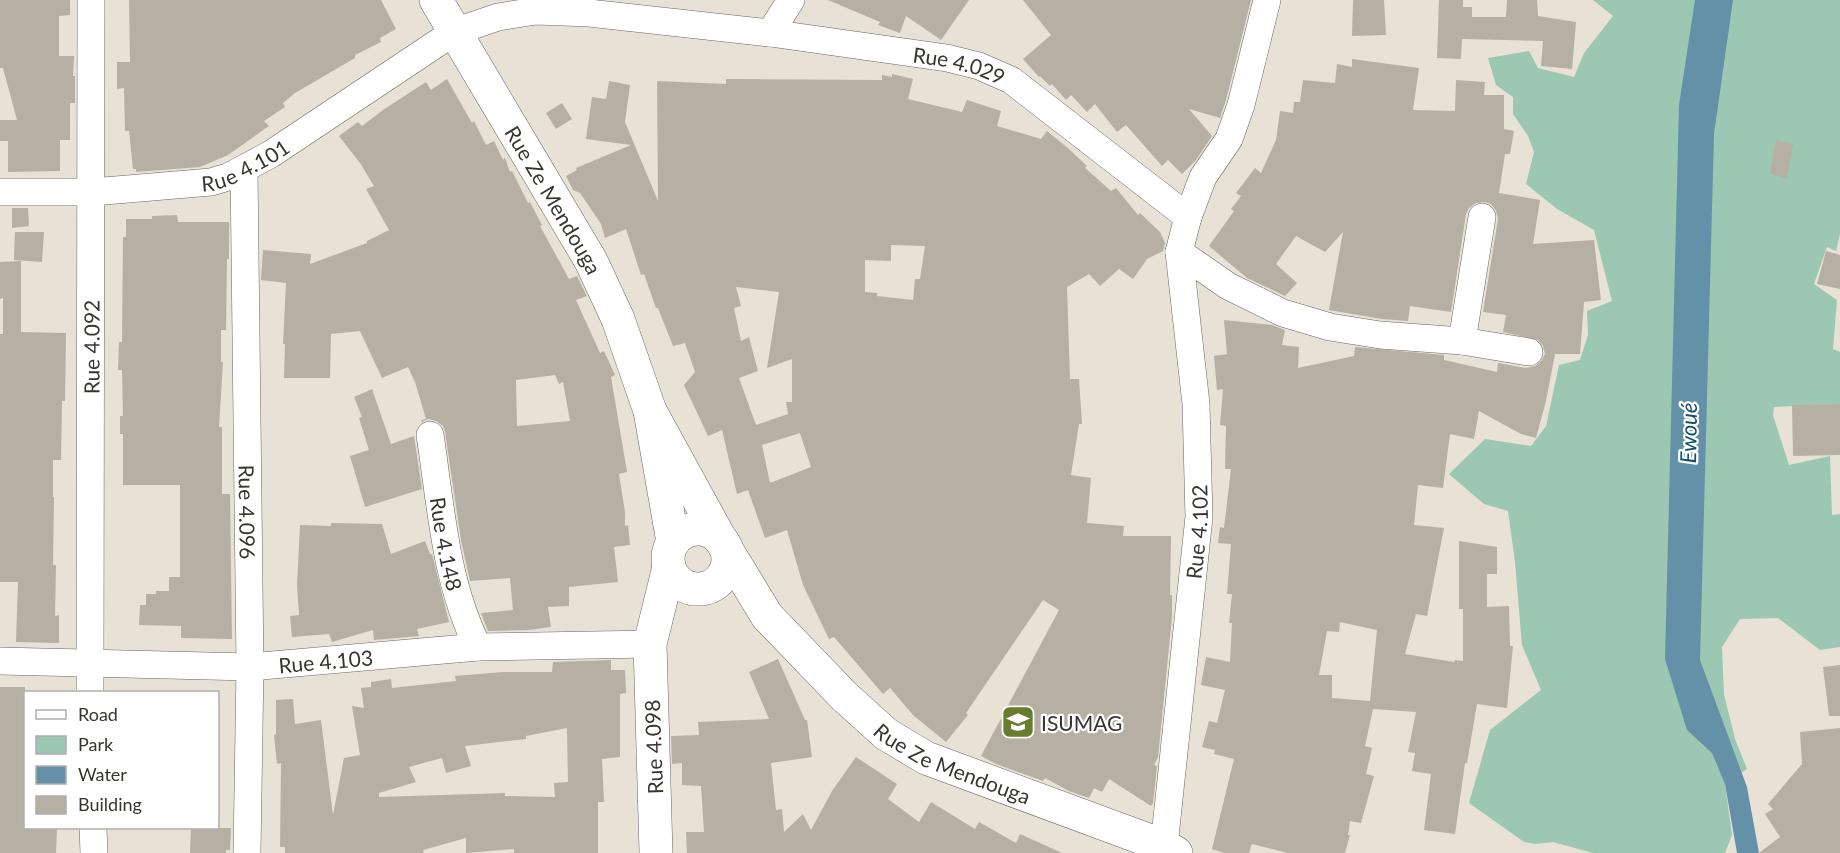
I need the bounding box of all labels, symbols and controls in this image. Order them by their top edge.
street label: Rue 4.029 [912,41,1009,89]
street label: Rue Ze Mendouga [501,121,608,278]
street label: Rue 4.101 [200,133,293,195]
street label: Rue 4.092 [78,300,103,394]
water label: Ewoué [1674,402,1702,464]
street label: Rue 4.096 [235,464,261,559]
street label: Rue 4.102 [1180,484,1212,580]
street label: Rue 4.148 [426,495,468,593]
street label: Rue 4.103 [277,644,374,677]
legend [24,691,219,829]
street label: Rue 4.098 [639,699,667,795]
text: Road [78,703,118,725]
school or university icon: ISUMAG [1000,704,1036,740]
place label: ISUMAG [1041,710,1122,735]
street label: Rue Ze Mendouga [870,717,1034,808]
text: Park [78,733,114,755]
text: Water [78,763,127,785]
text: Building [78,793,142,815]

